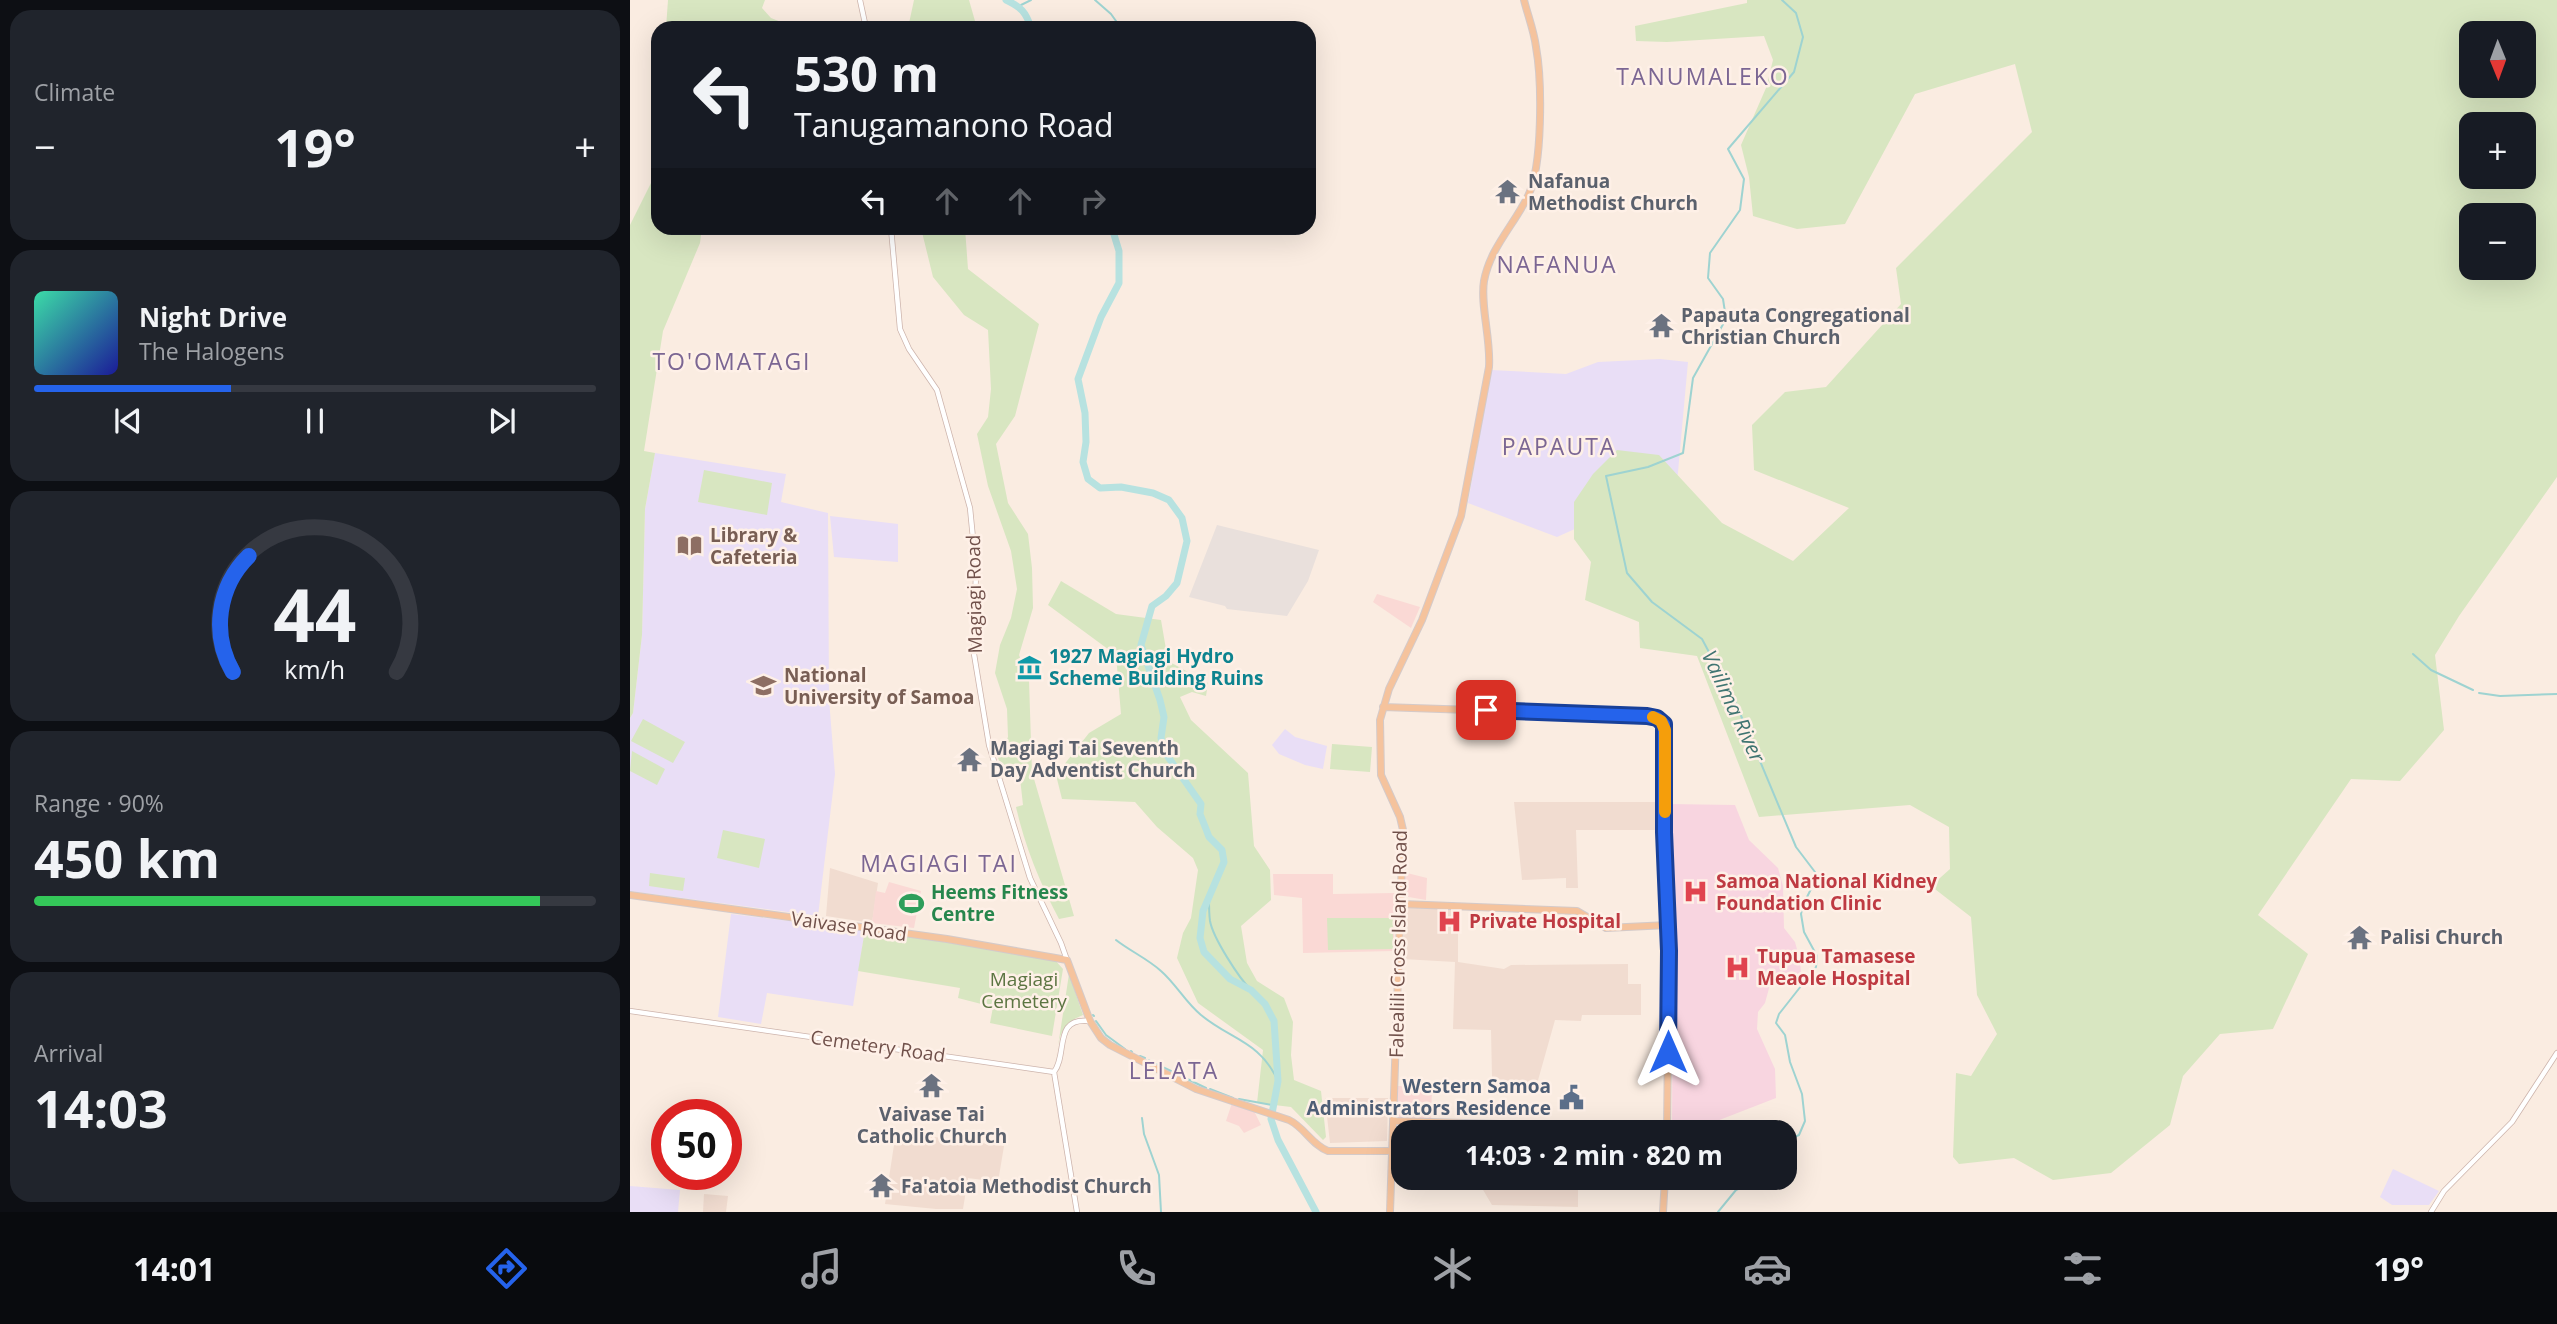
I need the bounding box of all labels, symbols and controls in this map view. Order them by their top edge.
north arrow [2459,21,2536,98]
map controls [2459,21,2536,280]
text: 530 m [794,40,939,106]
icon: left [679,49,770,140]
district label: TANUMALEKO [1616,60,1790,92]
text: Climate [34,76,115,108]
text: Tanugamanono Road [794,103,1114,146]
text: 19° [274,111,356,182]
button: + [2459,112,2536,189]
text: − [34,120,56,172]
text: + [574,120,596,172]
place label: Nafanua Methodist Church [1528,168,1698,216]
temple icon: Nafanua Methodist Church [1494,178,1522,206]
icon: left [855,182,893,220]
icon: ahead [928,182,966,220]
icon: ahead [1001,182,1039,220]
icon: right [1074,182,1112,220]
button: − [2459,203,2536,280]
district label: NAFANUA [1497,248,1617,280]
text: Night Drive [139,299,287,335]
place label: Papauta Congregational Christian Church [1681,302,1910,350]
temple icon: Papauta Congregational Christian Church [1647,312,1675,340]
text: The Halogens [139,335,285,367]
district label: TO'OMATAGI [652,345,812,377]
icon: previous [109,402,147,440]
icon: pause [296,402,334,440]
icon: next [483,402,521,440]
district label: PAPAUTA [1502,430,1616,462]
place label: Library & Cafeteria [710,522,798,570]
library icon: Library & Cafeteria [676,532,704,560]
street label: Magiagi Road [960,534,988,654]
text: 44 [273,564,357,663]
place label: 1927 Magiagi Hydro Scheme Building Ruins [1049,643,1263,691]
water label: Vailima River [1696,645,1772,767]
text: km/h [285,652,345,686]
museum icon: 1927 Magiagi Hydro Scheme Building Ruins [1015,653,1043,681]
place label: National University of Samoa [784,662,974,710]
school or university icon: National University of Samoa [750,672,778,700]
pin [1456,680,1516,740]
icon: arrive [1467,691,1505,729]
place label: Magiagi Tai Seventh Day Adventist Church [990,735,1196,783]
temple icon: Magiagi Tai Seventh Day Adventist Church [956,745,984,773]
text: Range · 90% [34,787,164,819]
text: 450 km [34,822,220,893]
street label: Falealili Cross Island Road [1383,830,1413,1058]
district label: MAGIAGI TAI [860,847,1018,879]
place label: Samoa National Kidney Foundation Clinic [1716,868,1937,916]
hospital icon: Samoa National Kidney Foundation Clinic [1682,878,1710,906]
place label: Heems Fitness Centre [931,879,1068,927]
sports icon: Heems Fitness Centre [897,889,925,917]
street label: Vaivase Road [789,905,909,947]
hospital icon: Private Hospital [1435,907,1463,935]
place label: Private Hospital [1469,908,1621,934]
temple icon: Palisi Church [2346,923,2374,951]
place label: Palisi Church [2380,924,2503,950]
place label: Tupua Tamasese Meaole Hospital [1757,943,1915,991]
hospital icon: Tupua Tamasese Meaole Hospital [1723,953,1751,981]
park label: Magiagi Cemetery [981,966,1067,1014]
position arrow [1631,1015,1705,1089]
street label: Cemetery Road [809,1024,947,1068]
text: Arrival [34,1037,103,1069]
district label: LELATA [1129,1054,1219,1086]
text: 14:03 [34,1072,168,1143]
temple icon: Vaivase Tai Catholic Church [918,1072,946,1100]
place label: Western Samoa Administrators Residence [1307,1073,1551,1121]
public building icon: Western Samoa Administrators Residence [1557,1083,1585,1111]
speed limit sign: 50 [651,1099,742,1190]
place label: Vaivase Tai Catholic Church [857,1101,1007,1149]
text: 14:03 · 2 min · 820 m [1465,1137,1723,1173]
temple icon: Fa'atoia Methodist Church [867,1172,895,1200]
place label: Fa'atoia Methodist Church [901,1173,1152,1199]
icon: directions [482,1244,531,1293]
icon: music [797,1244,846,1293]
icon: phone [1112,1244,1161,1293]
icon: climate [1428,1244,1477,1293]
icon: car [1743,1244,1792,1293]
icon: filters [2058,1244,2107,1293]
text: 14:01 [133,1247,215,1290]
text: 19° [2374,1247,2424,1290]

